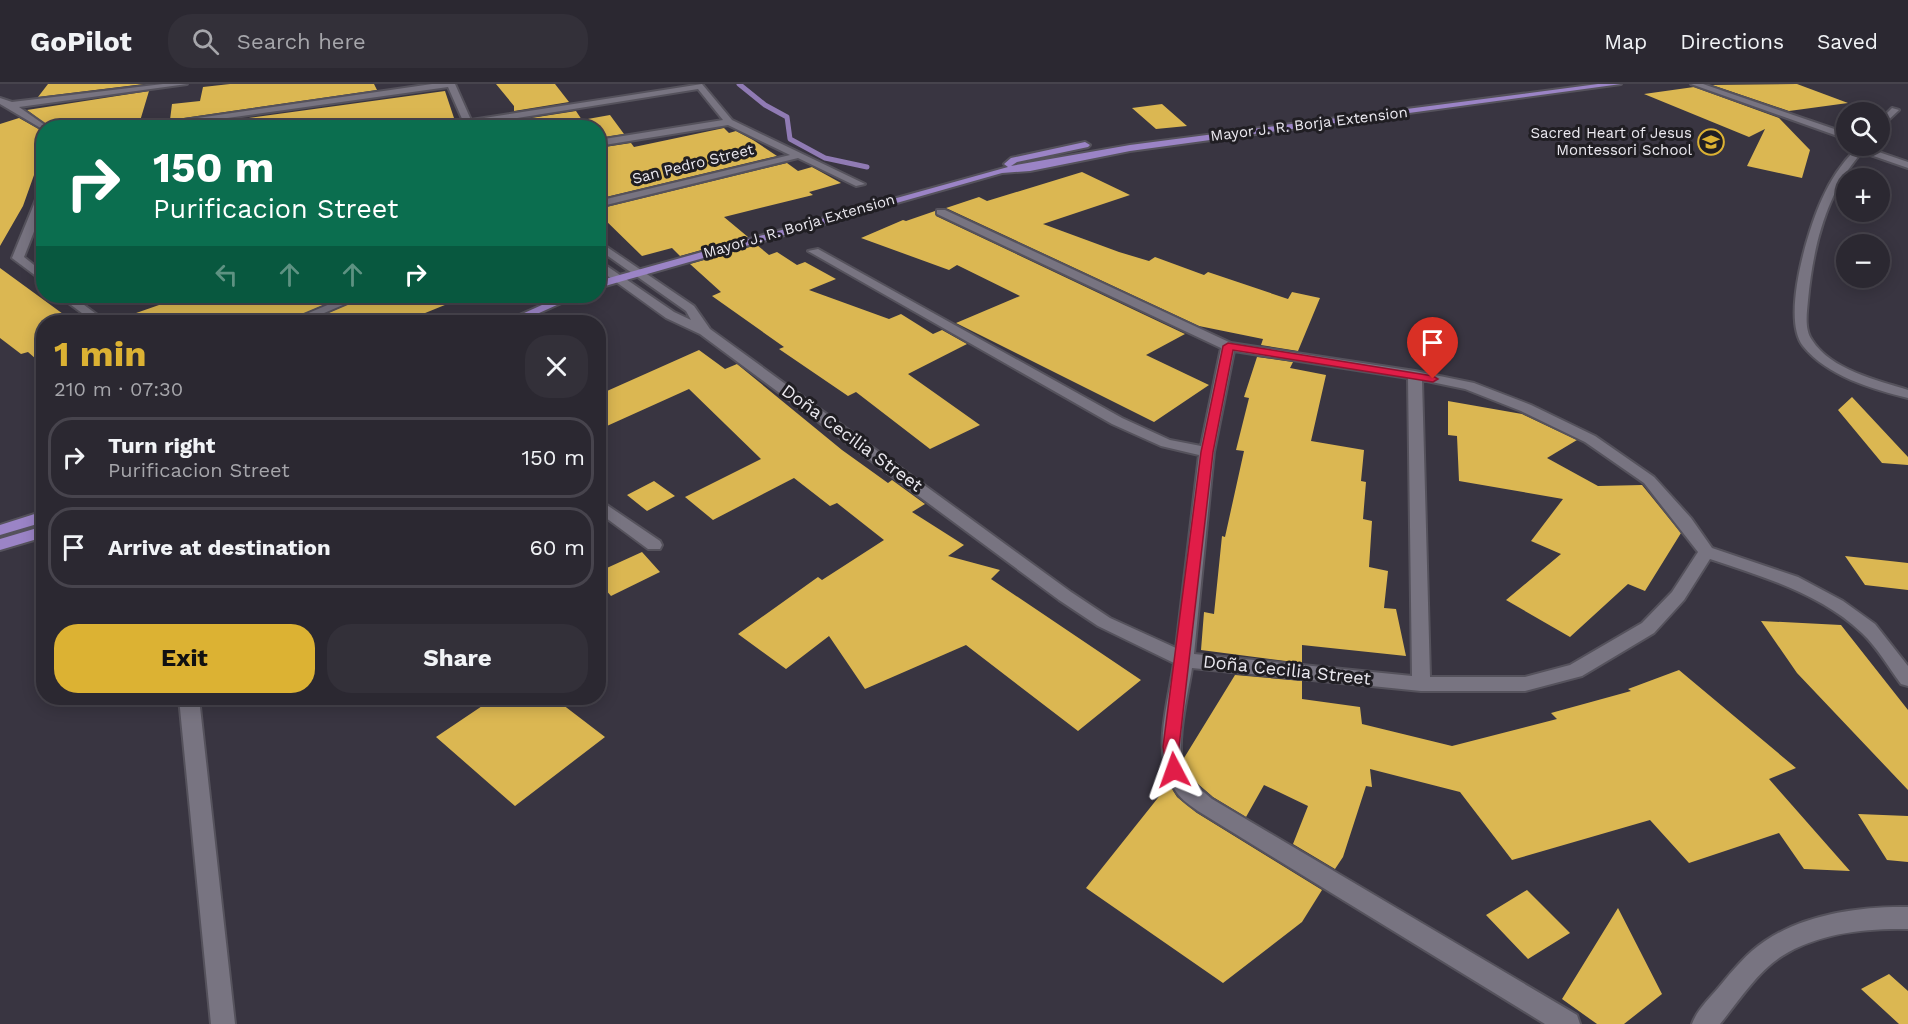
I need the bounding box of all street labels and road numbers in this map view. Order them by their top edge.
street label: Mayor J. R. Borja Extension [1209,103,1409,145]
street label: San Pedro Street [630,140,756,188]
street label: Mayor J. R. Borja Extension [701,190,897,262]
street label: Doña Cecilia Street [778,379,927,496]
street label: Doña Cecilia Street [1202,650,1373,689]

